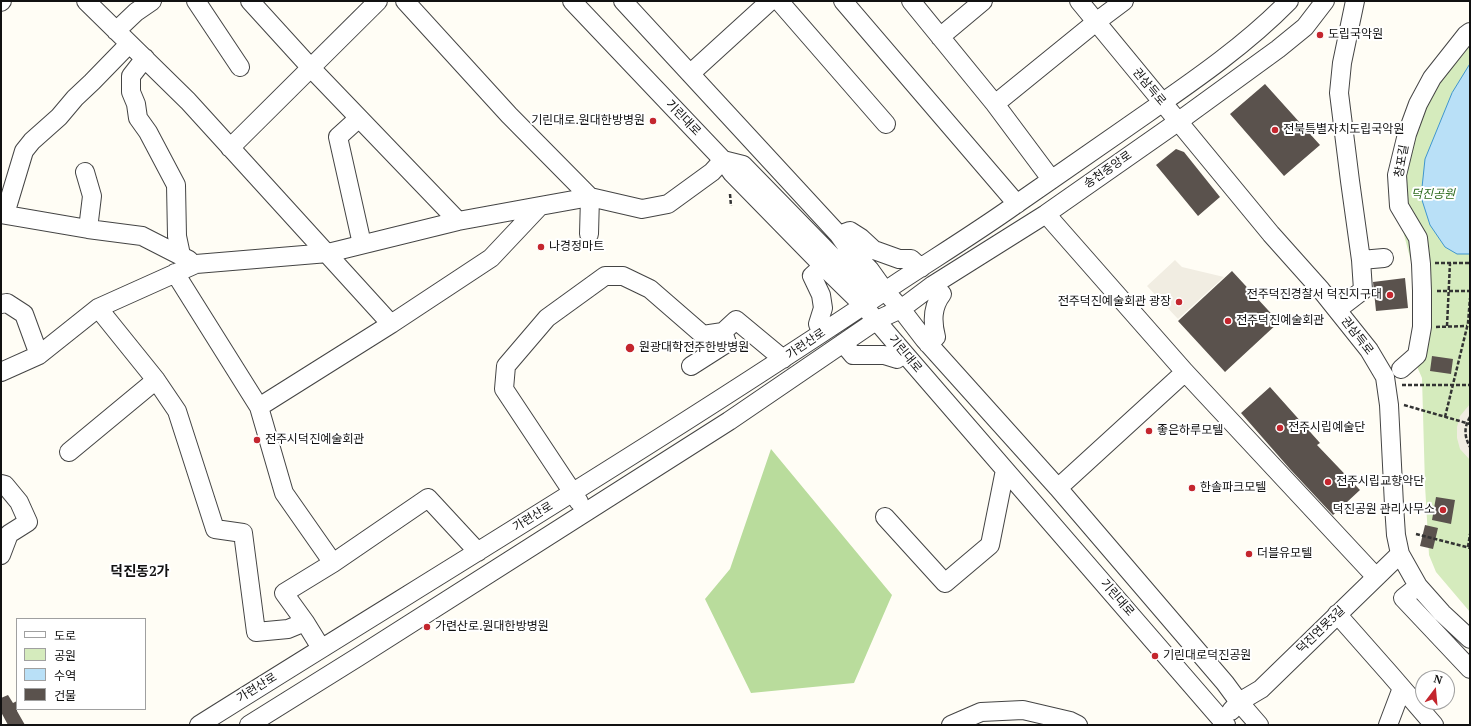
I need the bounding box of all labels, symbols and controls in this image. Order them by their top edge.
place label: 도립국악원 [1328,28,1383,42]
marker: 도립국악원 [1315,30,1325,40]
street label: 권삼득로 [1129,65,1169,109]
street label: 기린대로 [662,97,704,139]
place label: 기린대로.원대한방병원 [531,114,645,128]
marker: 기린대로.원대한방병원 [648,116,658,126]
place label: 전북특별자치도립국악원 [1283,123,1404,137]
marker: 전북특별자치도립국악원 [1270,125,1280,135]
street label: 창포길 [1392,143,1412,179]
street label: 송천중앙로 [1081,148,1135,192]
park label: 덕진공원 [1411,188,1455,202]
place label: 나경정마트 [549,240,604,254]
marker: 나경정마트 [536,242,546,252]
place label: 전주덕진경찰서 덕진지구대 [1247,288,1382,302]
marker: 전주덕진경찰서 덕진지구대 [1385,290,1395,300]
place label: 전주덕진예술회관 광장 [1058,295,1171,309]
marker: 전주덕진예술회관 광장 [1174,297,1184,307]
place label: 전주덕진예술회관 [1236,314,1324,328]
street label: 권삼득로 [1338,314,1376,358]
marker: 전주덕진예술회관 [1223,316,1233,326]
street label: 가련산로 [784,326,828,362]
street label: 기린대로 [885,332,925,376]
place label: 원광대학전주한방병원 [639,341,749,355]
marker: 원광대학전주한방병원 [624,342,636,354]
place label: 전주시립예술단 [1288,421,1365,435]
marker: 전주시립예술단 [1275,423,1285,433]
place label: 좋은하루모텔 [1157,424,1223,438]
marker: 좋은하루모텔 [1144,426,1154,436]
place label: 전주시덕진예술회관 [265,433,364,447]
marker: 전주시덕진예술회관 [252,435,262,445]
place label: 전주시립교향악단 [1336,475,1424,489]
marker: 전주시립교향악단 [1323,477,1333,487]
place label: 한솔파크모텔 [1200,481,1266,495]
marker: 한솔파크모텔 [1187,483,1197,493]
street label: 가련산로 [510,499,556,535]
place label: 덕진공원 관리사무소 [1333,503,1435,517]
marker: 덕진공원 관리사무소 [1438,505,1448,515]
place label: 더블유모텔 [1257,547,1312,561]
marker: 더블유모텔 [1244,549,1254,559]
district label: 덕진동2가 [110,564,170,580]
street label: 기린대로 [1097,577,1137,619]
street label: 덕진연못3길 [1294,603,1348,657]
legend [16,618,146,710]
place label: 가련산로.원대한방병원 [435,620,549,634]
marker: 가련산로.원대한방병원 [422,622,432,632]
text: 도로 [54,628,76,643]
text: 공원 [54,648,76,663]
place label: 기린대로덕진공원 [1163,649,1251,663]
marker: 기린대로덕진공원 [1150,651,1160,661]
text: 수역 [54,668,76,683]
street label: 가련산로 [234,670,280,706]
north arrow [1415,670,1455,710]
text: N [1432,672,1444,687]
text: 건물 [54,688,76,703]

